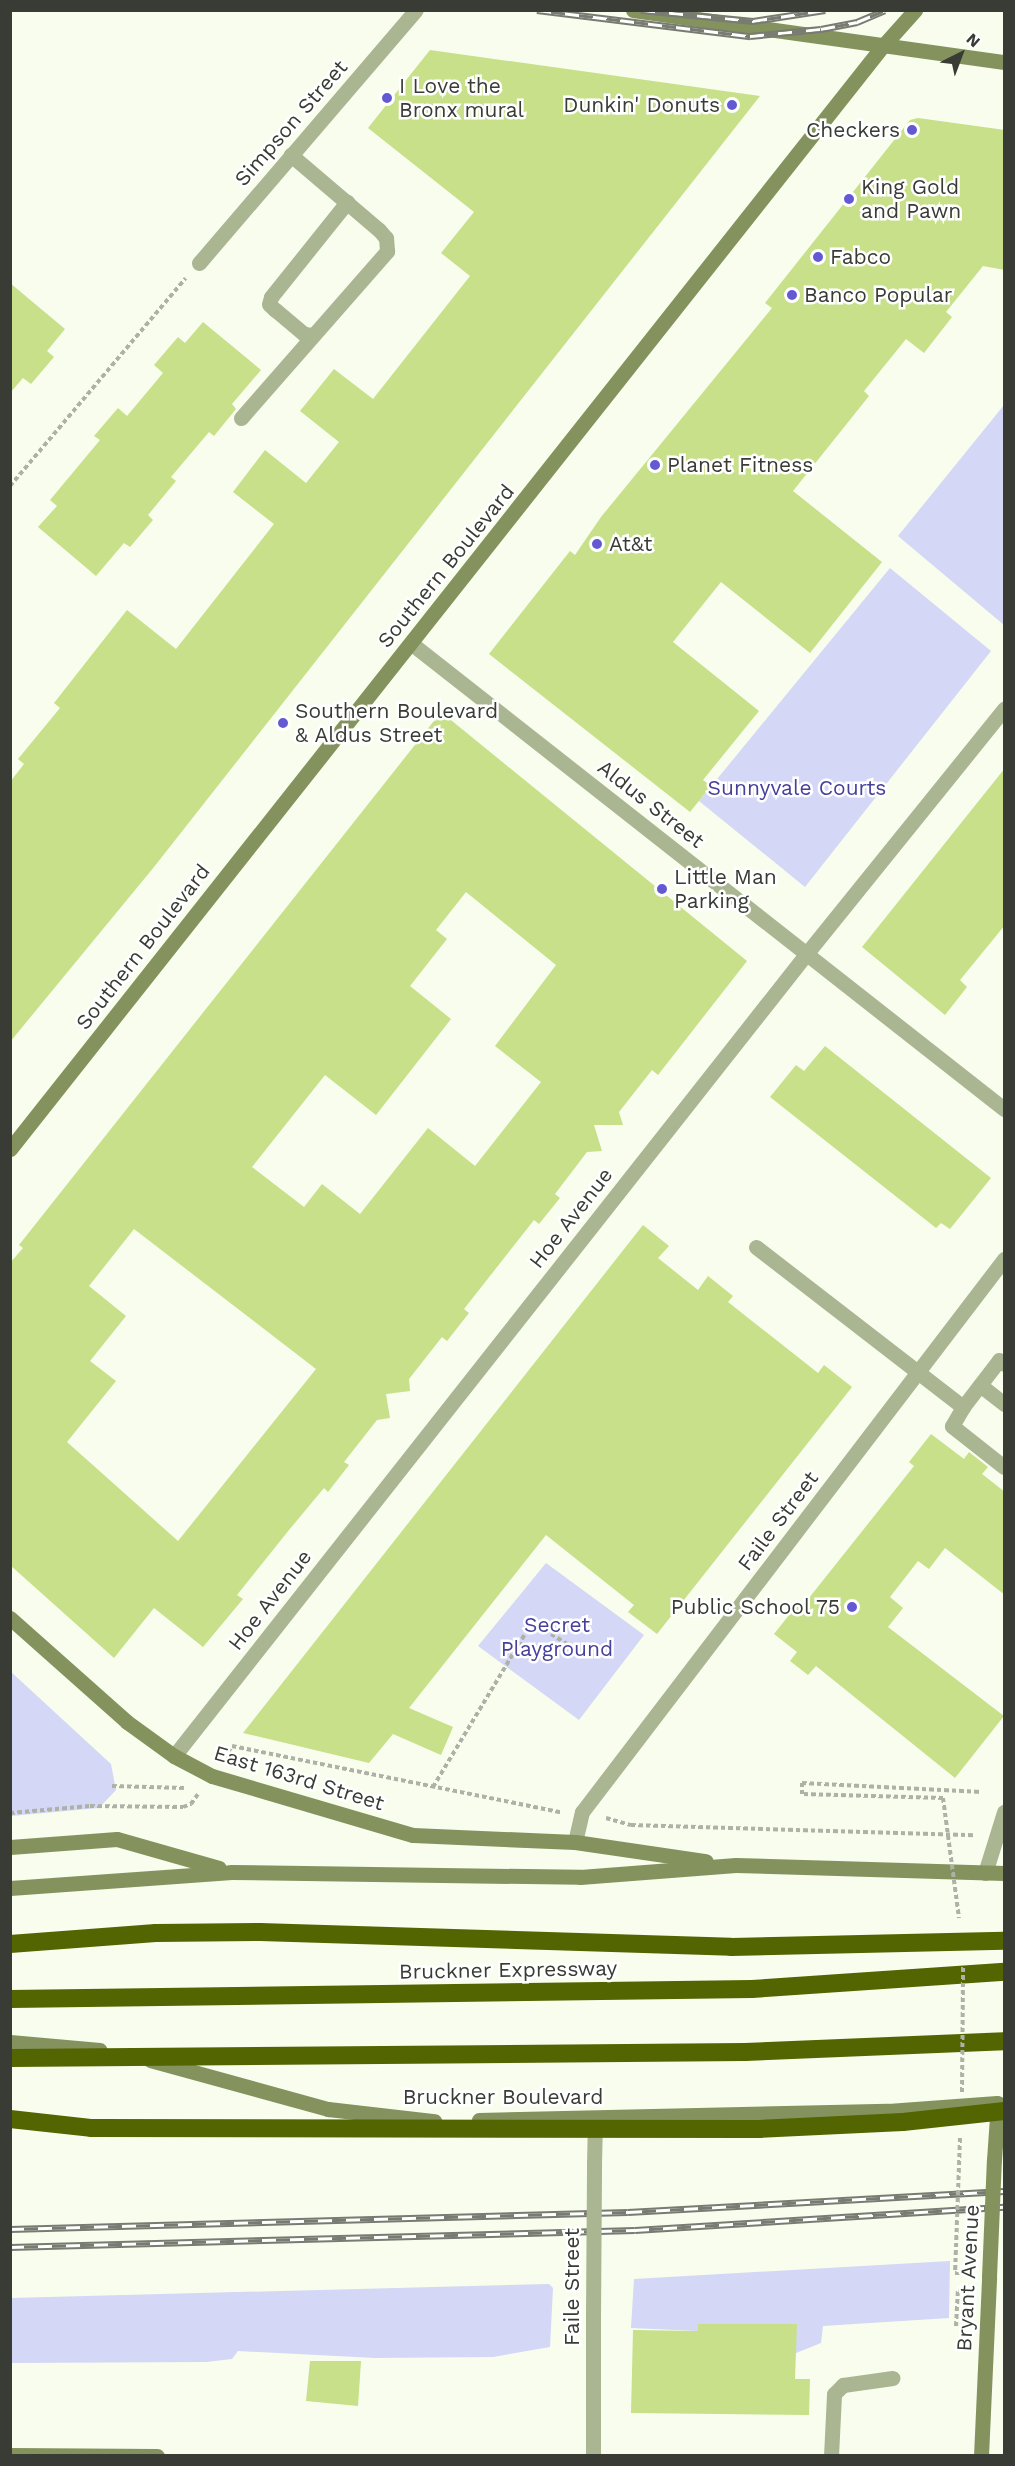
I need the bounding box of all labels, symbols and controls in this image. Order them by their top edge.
north arrow [931,24,991,84]
text: N [963,29,984,51]
street label: Simpson Street [229,55,353,191]
place label: I Love the Bronx mural [399,73,524,123]
marker: I Love the Bronx mural [380,91,394,105]
place label: Dunkin' Donuts [563,92,720,118]
marker: Dunkin' Donuts [725,98,739,112]
place label: Checkers [806,117,900,143]
marker: Checkers [905,123,919,137]
place label: King Gold and Pawn [861,174,961,224]
marker: King Gold and Pawn [842,192,856,206]
place label: Fabco [830,244,891,270]
marker: Fabco [811,250,825,264]
place label: Banco Popular [804,282,952,308]
marker: Banco Popular [785,288,799,302]
place label: Planet Fitness [667,452,813,478]
marker: Planet Fitness [648,458,662,472]
street label: Southern Boulevard [372,479,520,653]
place label: At&t [609,531,652,557]
marker: At&t [590,537,604,551]
place label: Southern Boulevard & Aldus Street [295,698,498,748]
marker: Southern Boulevard & Aldus Street [276,716,290,730]
street label: Aldus Street [593,755,709,853]
park label: Sunnyvale Courts [708,775,886,801]
street label: Southern Boulevard [71,859,215,1035]
place label: Little Man Parking [674,864,777,914]
marker: Little Man Parking [655,882,669,896]
street label: Hoe Avenue [524,1162,618,1274]
street label: Faile Street [732,1466,824,1576]
street label: Hoe Avenue [223,1544,317,1656]
place label: Public School 75 [669,1594,840,1620]
marker: Public School 75 [845,1600,859,1614]
park label: Secret Playground [501,1612,613,1662]
street label: East 163rd Street [211,1740,387,1816]
street label: Bruckner Expressway [398,1955,618,1985]
street label: Bruckner Boulevard [402,2084,604,2110]
street label: Bryant Avenue [952,2204,984,2352]
street label: Faile Street [559,2228,585,2346]

